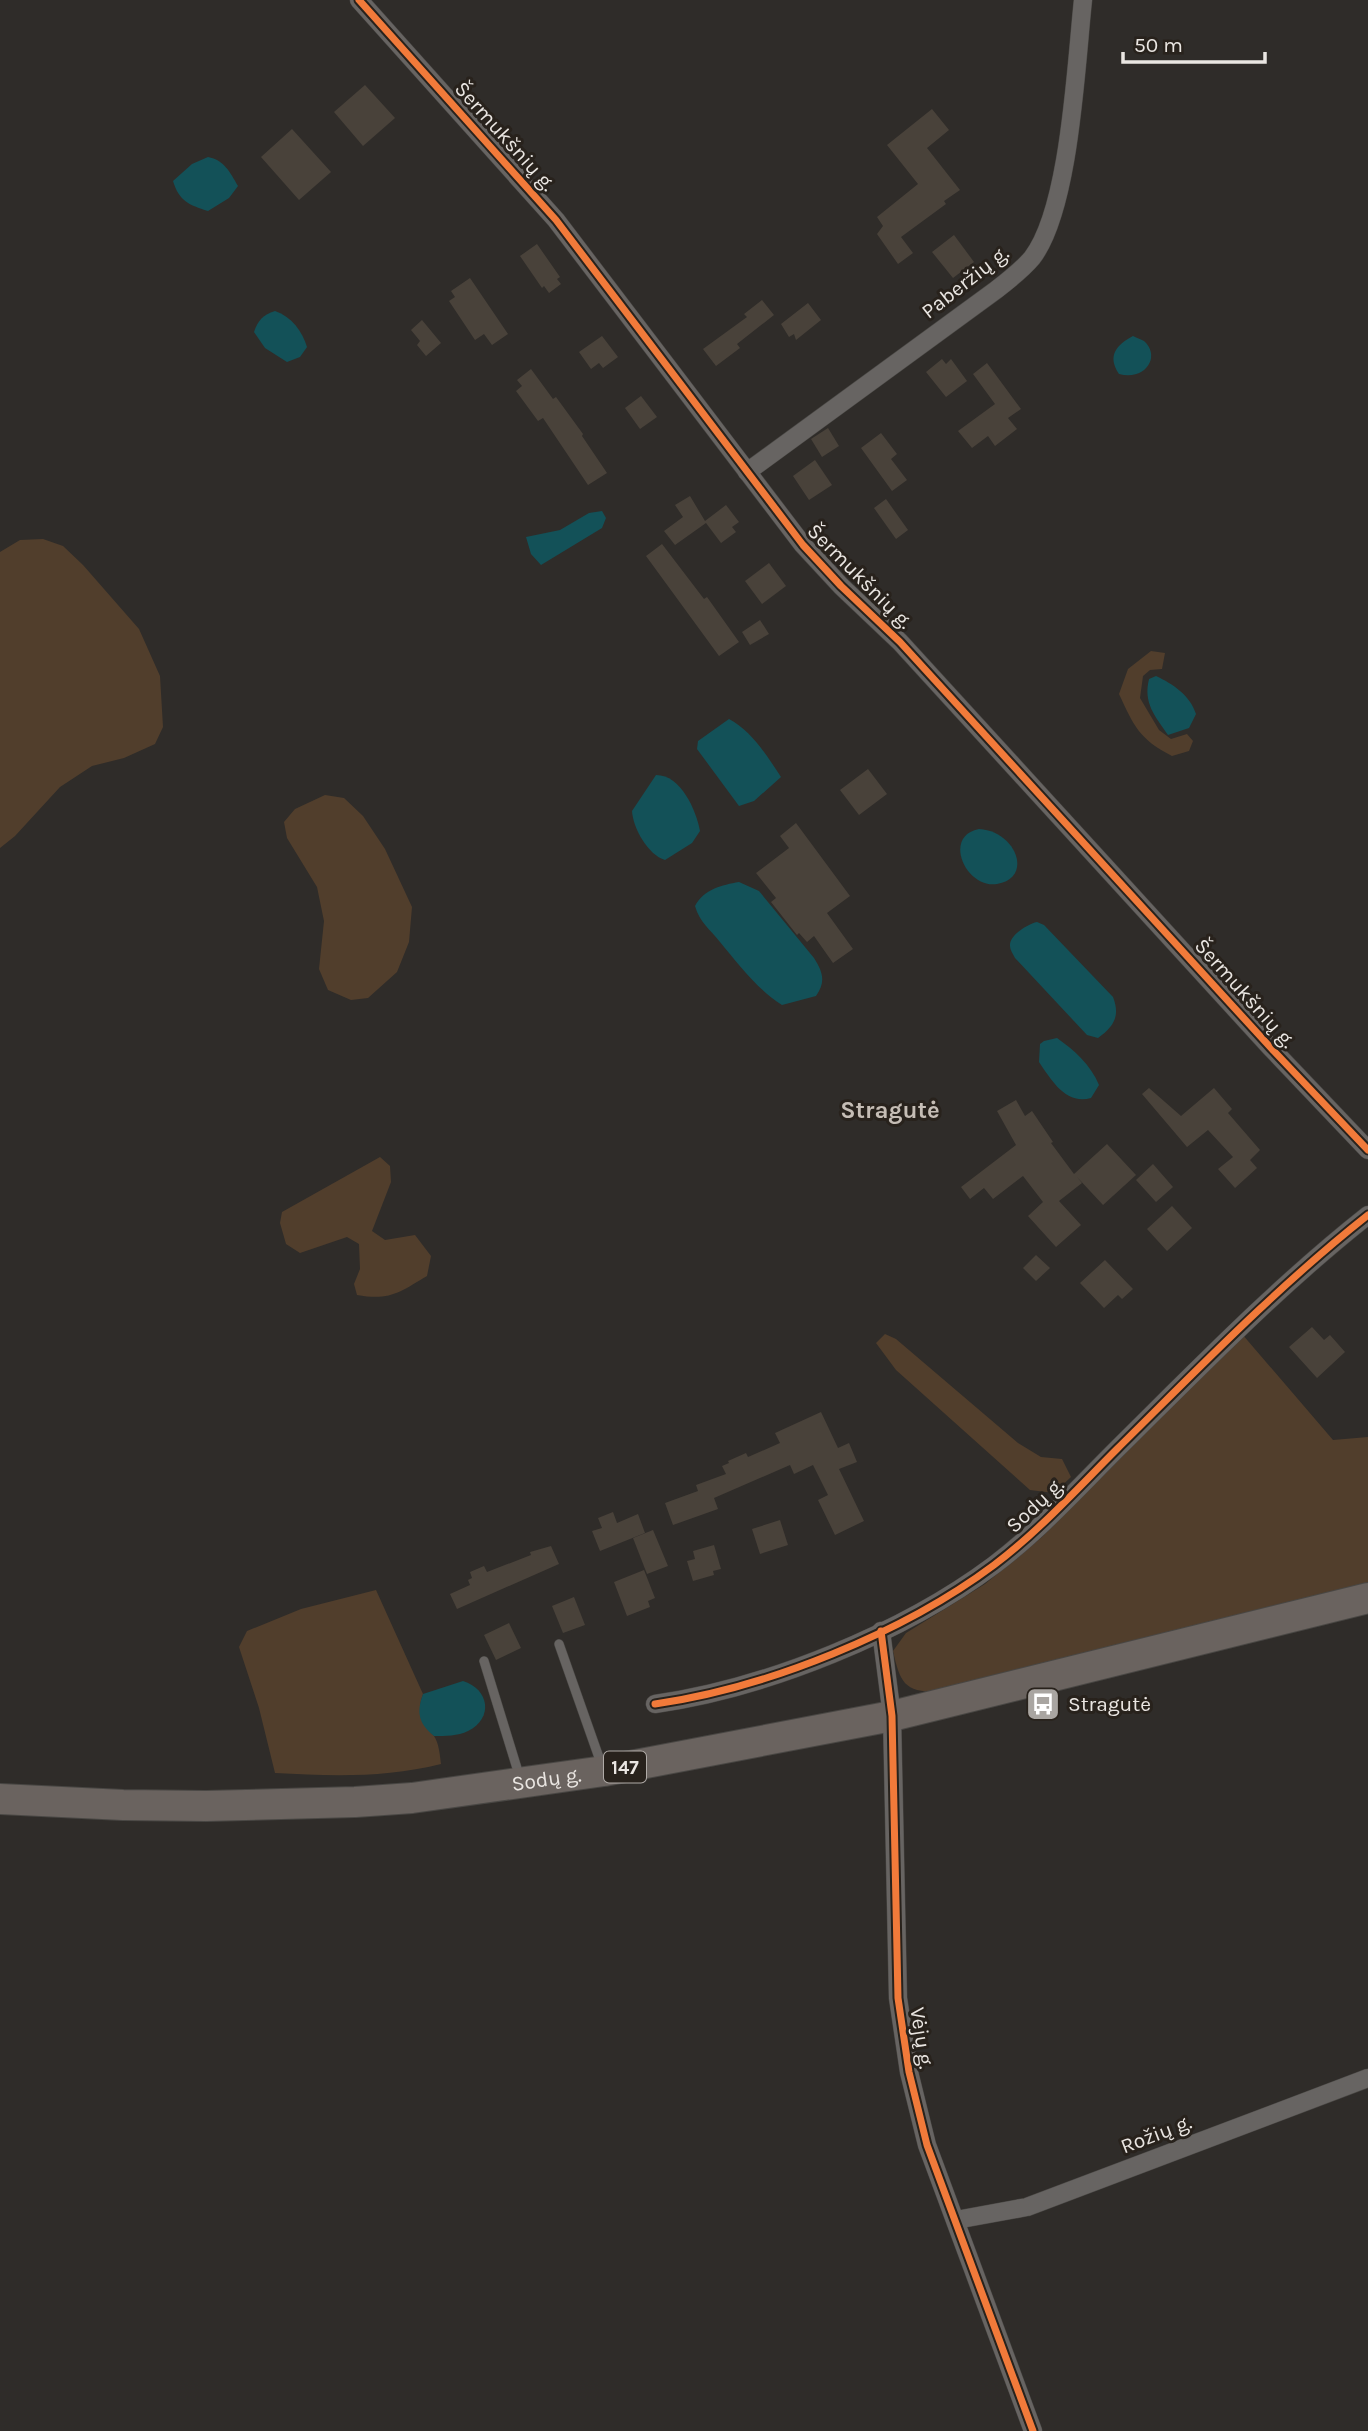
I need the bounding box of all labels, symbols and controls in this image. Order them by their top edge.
scale bar [1123,21,1265,65]
text: 50 m [1134,33,1183,57]
street label: Šermukšnių g. [450,76,560,196]
street label: Paberžių g. [917,241,1013,323]
street label: Šermukšnių g. [803,519,918,634]
street label: Šermukšnių g. [1190,933,1300,1053]
district label: Stragutė [840,1096,940,1124]
street label: Sodų g. [1001,1472,1069,1538]
bus stop icon: Stragutė [1024,1685,1062,1723]
place label: Stragutė [1068,1692,1151,1716]
road number: 147 [604,1751,646,1782]
street label: Sodų g. [510,1762,583,1796]
street label: Vėjų g. [905,2006,939,2071]
street label: Rožių g. [1117,2109,1195,2158]

